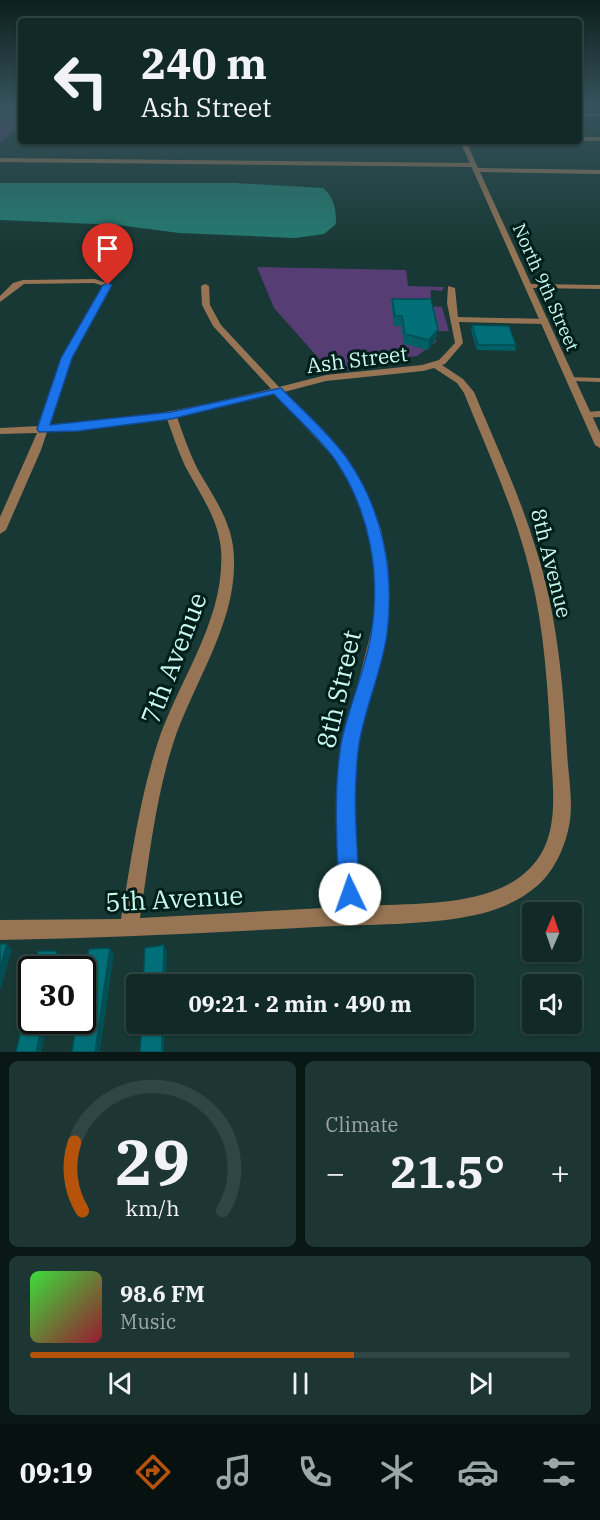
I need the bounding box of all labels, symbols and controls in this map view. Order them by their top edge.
text: 240 m [141,36,267,91]
icon: left [42,42,120,120]
text: Ash Street [141,89,272,124]
street label: North 9th Street [508,220,584,354]
pin [82,223,133,285]
icon: arrive [91,232,124,265]
street label: Ash Street [305,339,409,379]
street label: 8th Avenue [525,505,579,621]
street label: 7th Avenue [132,587,214,729]
street label: 8th Street [308,627,368,751]
position arrow [318,862,382,926]
street label: 5th Avenue [104,877,244,919]
north arrow [522,902,582,962]
map controls [522,902,582,1034]
speed limit sign: 30 [18,956,96,1034]
button: sound [522,974,582,1034]
text: 09:21 · 2 min · 490 m [188,989,412,1018]
text: Climate [326,1111,398,1138]
text: 29 [115,1121,190,1202]
text: 21.5° [390,1142,505,1200]
text: − [326,1151,345,1194]
text: + [550,1151,570,1194]
text: km/h [125,1194,179,1222]
text: 98.6 FM [120,1279,205,1308]
text: Music [120,1308,176,1335]
icon: previous [104,1367,137,1400]
icon: pause [284,1367,317,1400]
icon: next [464,1367,497,1400]
icon: directions [132,1451,174,1493]
icon: music [213,1451,255,1493]
icon: phone [294,1451,336,1493]
icon: climate [376,1451,418,1493]
icon: car [457,1451,499,1493]
icon: filters [538,1451,580,1493]
text: 09:19 [20,1455,93,1490]

